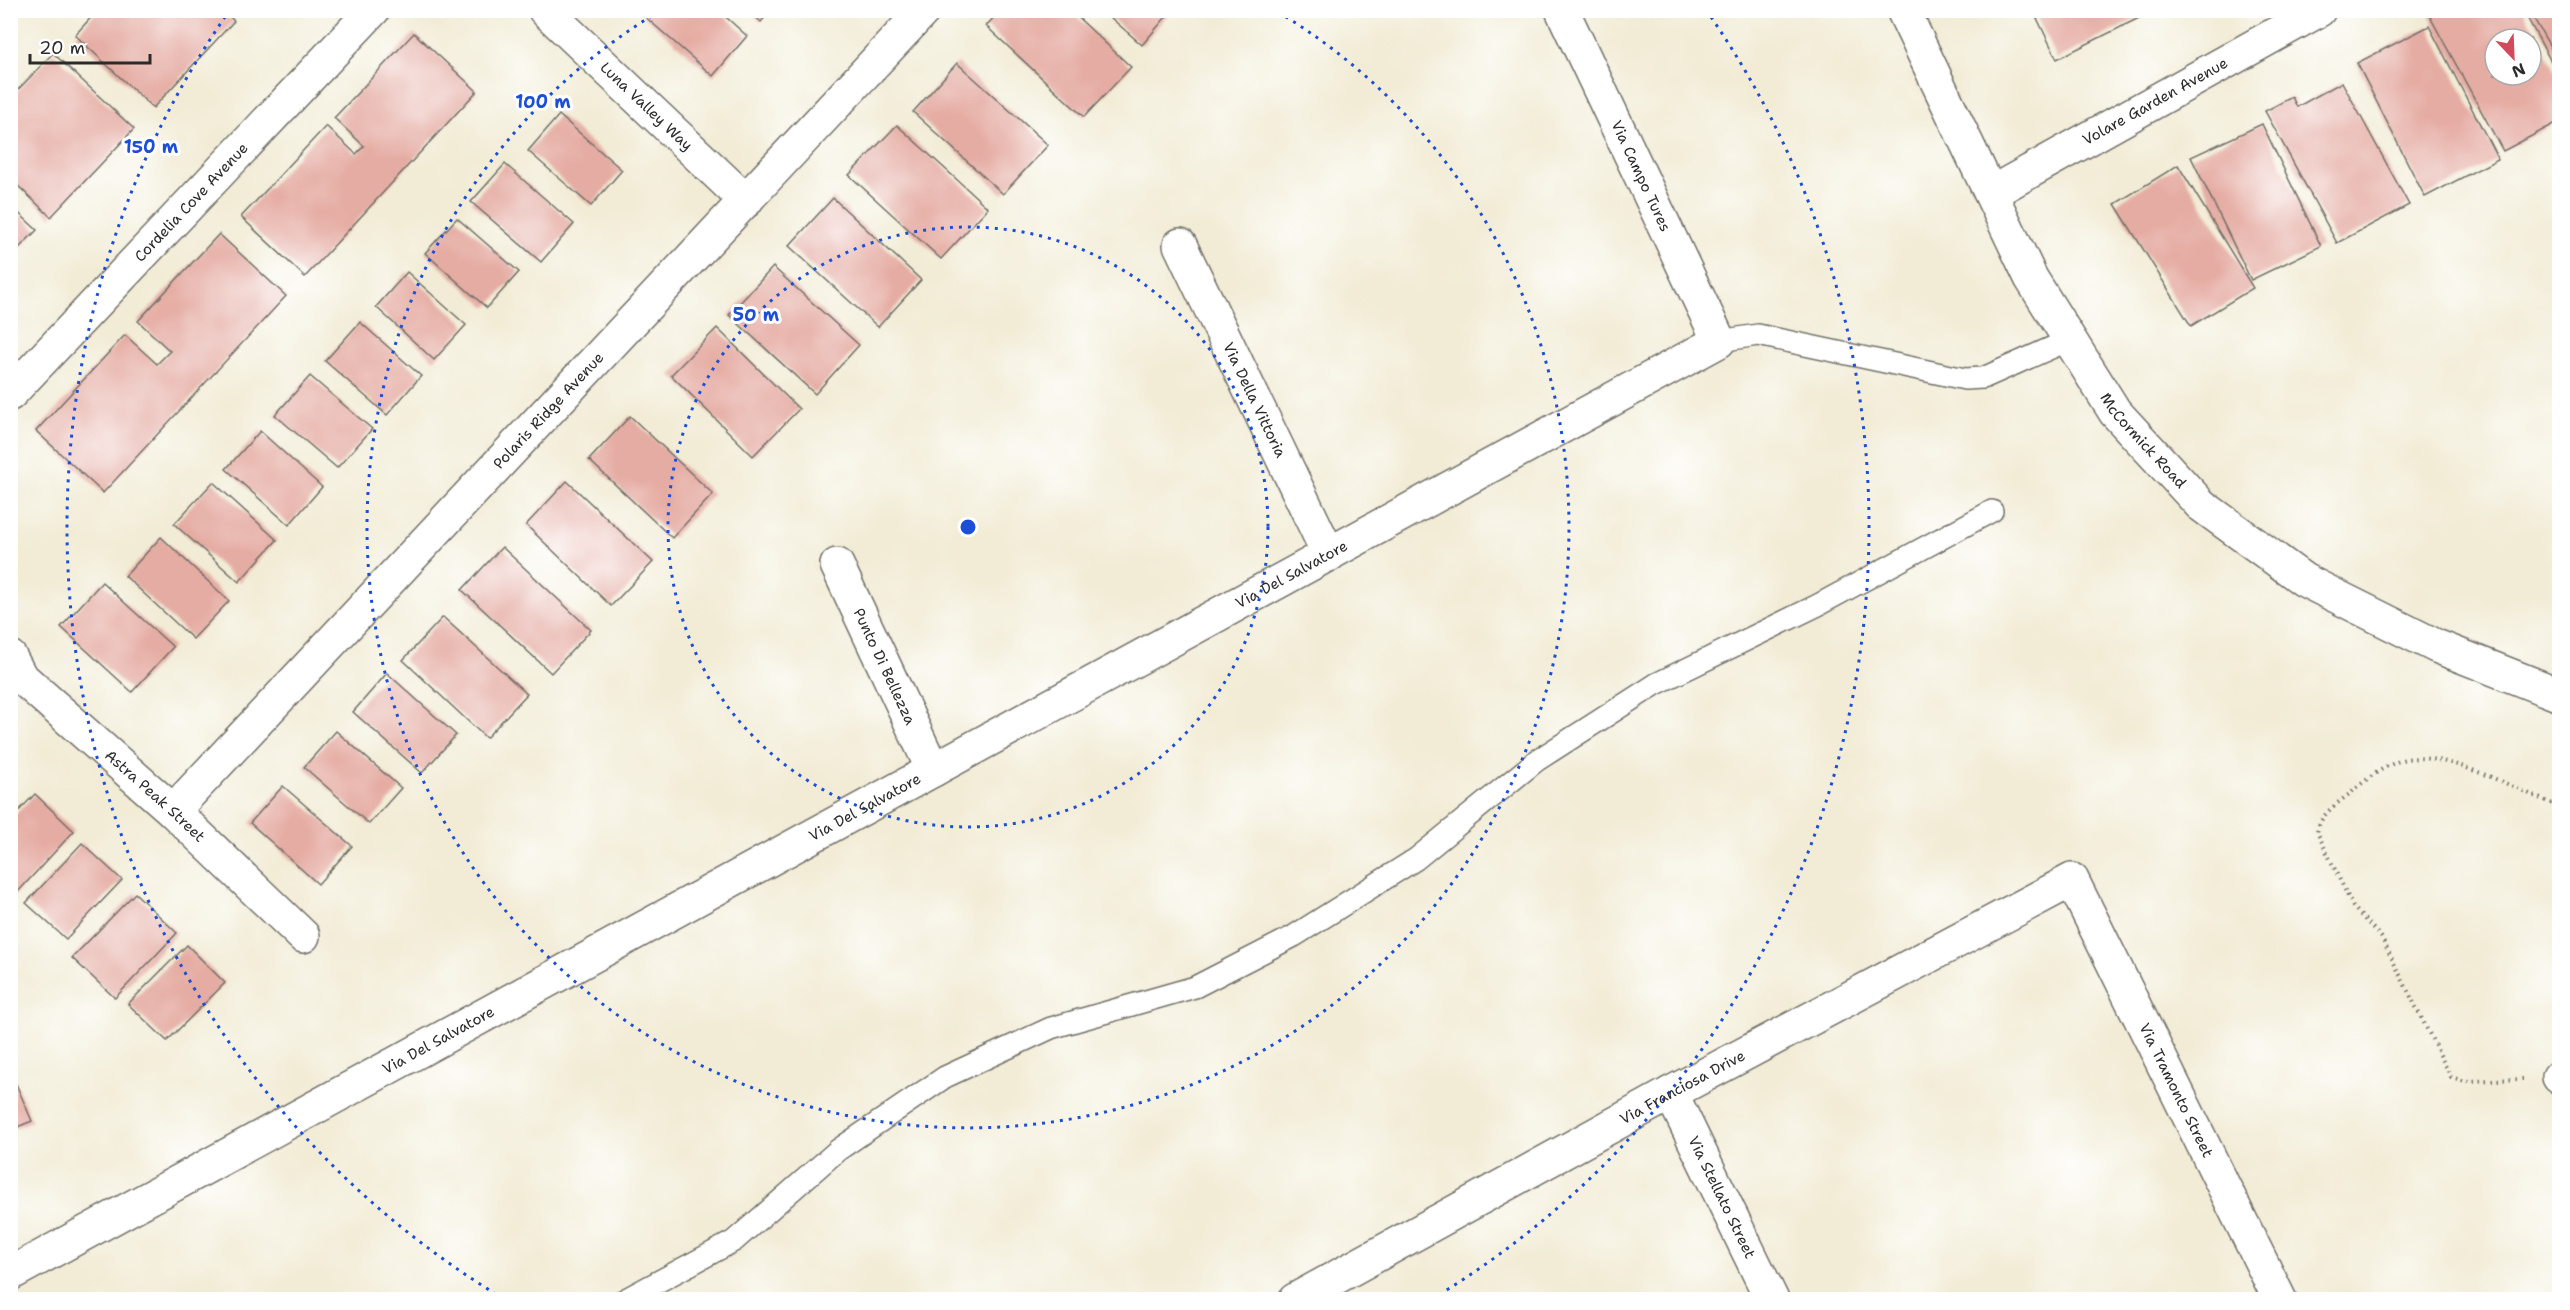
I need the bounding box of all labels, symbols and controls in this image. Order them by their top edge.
scale bar [30,27,150,65]
north arrow [2483,27,2543,87]
text: 20 m [39,36,85,60]
street label: Volare Garden Avenue [2079,53,2231,150]
street label: Luna Valley Way [596,58,697,155]
text: N [2509,58,2529,82]
text: 100 m [515,90,571,114]
street label: Via Campo Tures [1606,117,1676,235]
text: 150 m [124,135,179,159]
street label: Cordelia Cove Avenue [130,138,253,266]
text: 50 m [733,303,780,327]
street label: Via Della Vittoria [1218,339,1291,462]
street label: Polaris Ridge Avenue [489,348,608,473]
street label: McCormick Road [2095,389,2191,493]
centre of rings [958,517,978,537]
street label: Via Del Salvatore [1232,536,1351,613]
street label: Punto Di Bellezza [849,605,921,729]
street label: Astra Peak Street [101,745,209,846]
street label: Via Del Salvatore [805,769,924,846]
street label: Via Del Salvatore [379,1002,498,1079]
street label: Via Tramonto Street [2135,1020,2218,1161]
street label: Via Franciosa Drive [1616,1045,1749,1129]
street label: Via Stellato Street [1684,1133,1760,1262]

